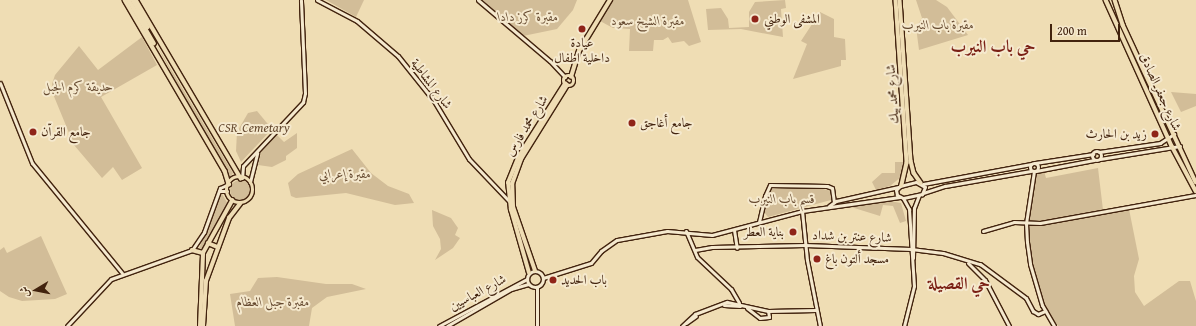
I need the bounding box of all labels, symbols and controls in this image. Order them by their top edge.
park label: مقبرة كرز دادا [498,9,558,25]
place label: المشفى الوطني [764,11,820,27]
park label: مقبرة الشيخ سعود [611,13,685,29]
marker: المشفى الوطني [749,13,761,25]
scale bar [1052,16,1122,42]
park label: مقبرة باب النيرب [902,17,974,33]
text: 200 m [1057,22,1087,39]
marker: عيادة داخلية اطفال [576,23,588,35]
place label: عيادة داخلية اطفال [554,36,610,67]
district label: حي باب النيرب [951,36,1035,56]
street label: شارع جعفر الصادق [1136,51,1184,133]
street label: شارع المشاطية [407,56,455,112]
street label: شارع محمد بيك [883,64,903,124]
park label: حديقة كرم الجبل [43,79,113,95]
street label: شارع محمد فارس [502,93,552,159]
place label: جامع أغاجق [640,115,693,131]
marker: جامع أغاجق [627,118,637,128]
park label: CSR_Cemetary [218,120,290,136]
place label: جامع القراّن [41,124,91,140]
place label: زيد بن الحارث [1086,126,1147,142]
marker: جامع القراّن [28,127,38,137]
marker: زيد بن الحارث [1150,129,1160,139]
park label: مقبرة إعرابي [319,166,371,182]
park label: قسم باب النيرب [749,191,815,207]
place label: بناية العطر [744,224,784,240]
marker: بناية العطر [787,226,799,238]
street label: شارع عنتر بن شداد [812,228,892,246]
place label: مسجد ألتون باغ [825,251,889,267]
marker: مسجد ألتون باغ [812,254,822,264]
north arrow [16,270,56,310]
street label: شارع العباسيين [447,272,509,314]
place label: باب الحديد [561,272,607,288]
district label: حي القصيلة [928,273,990,293]
marker: باب الحديد [548,275,558,285]
text: ش [15,285,33,299]
park label: مقبرة جبل العظام [236,294,310,310]

